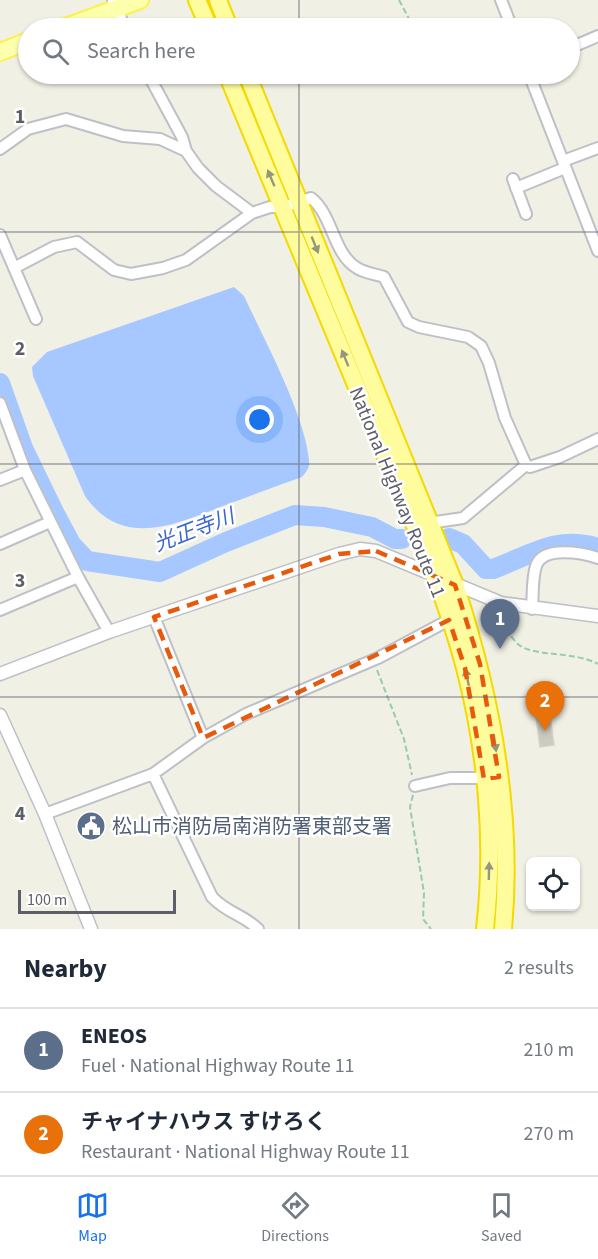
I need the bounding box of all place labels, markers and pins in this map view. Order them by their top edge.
pin: 1 [480,600,520,649]
pin: 2 [526,682,564,731]
public building icon: 松山市消防局南消防署東部支署 [75,810,107,842]
place label: 松山市消防局南消防署東部支署 [112,813,392,841]

